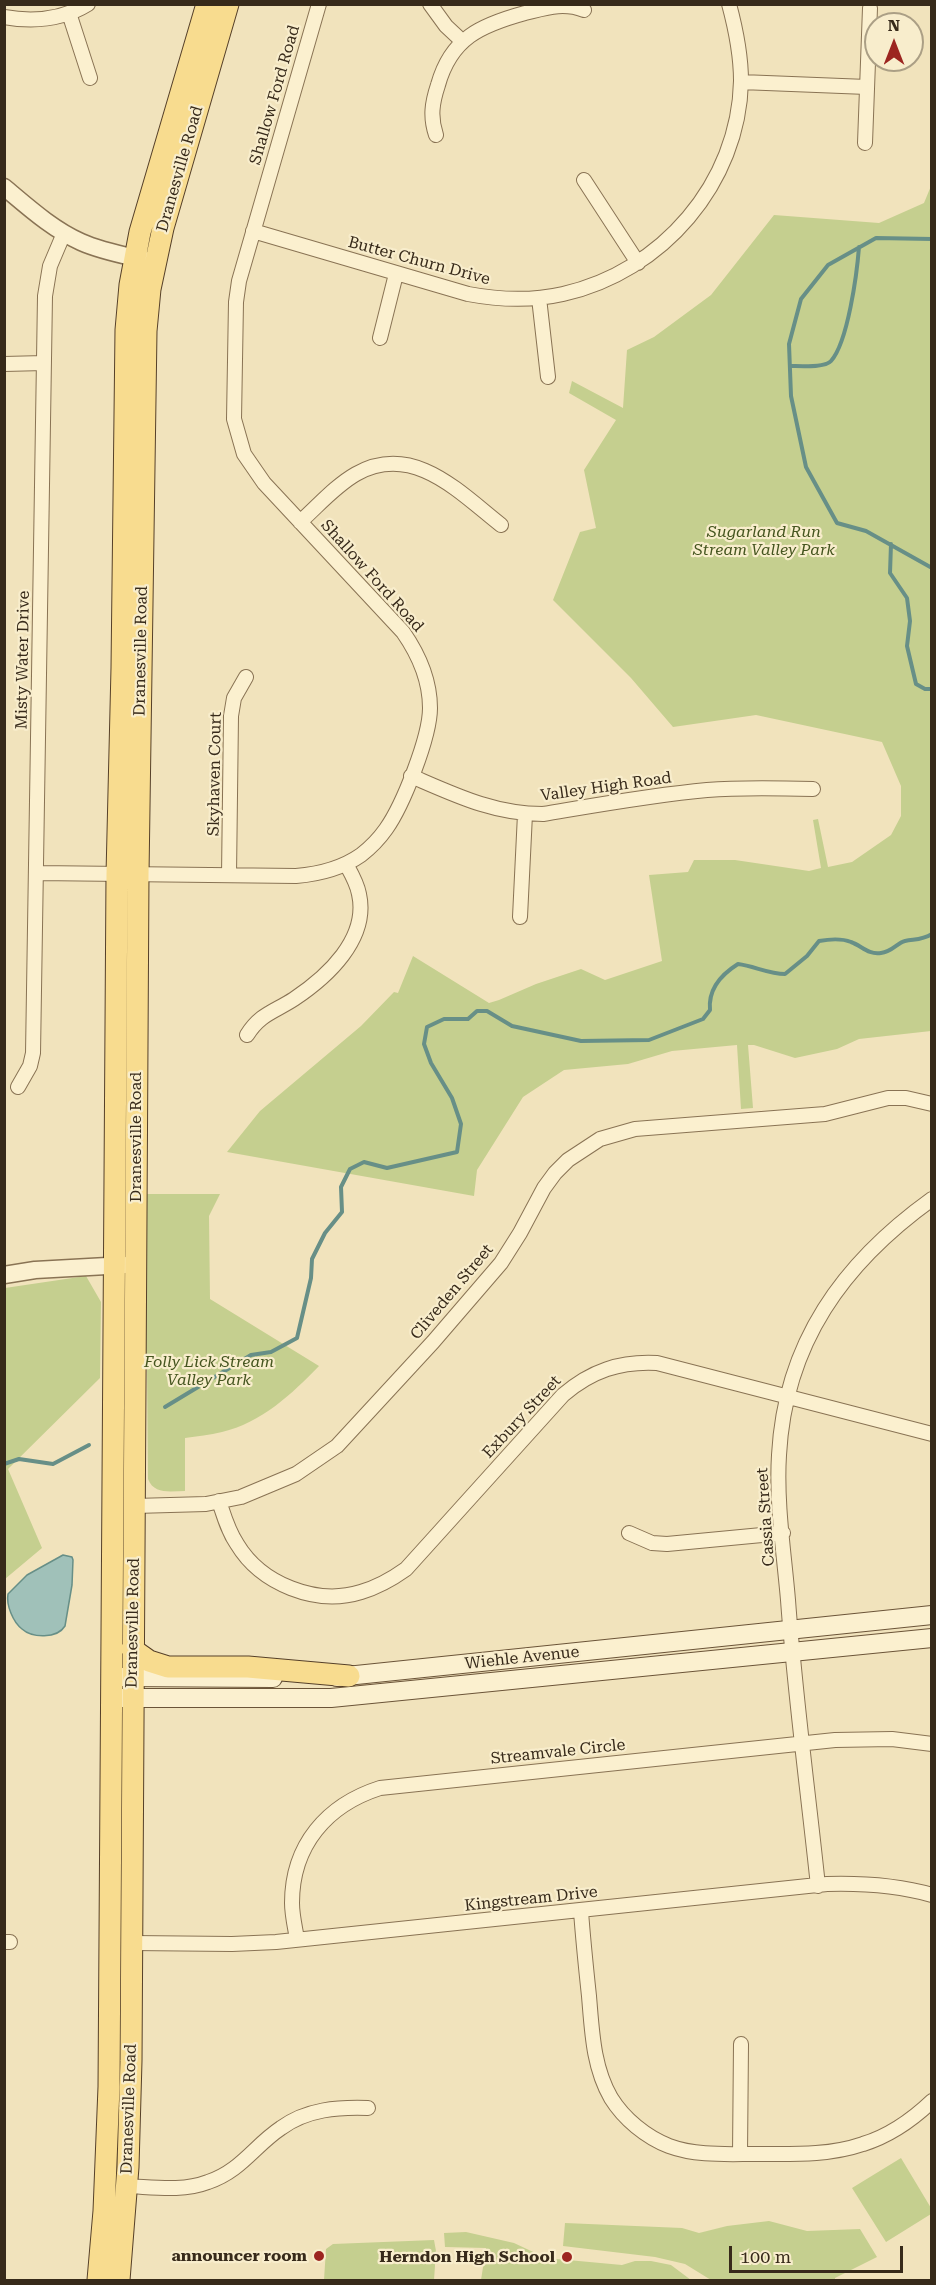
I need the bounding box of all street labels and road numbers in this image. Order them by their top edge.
street label: Shallow Ford Road [246,23,304,167]
street label: Dranesville Road [153,104,207,234]
street label: Butter Churn Drive [346,233,492,289]
street label: Shallow Ford Road [317,516,427,636]
street label: Dranesville Road [130,586,152,716]
street label: Misty Water Drive [12,590,34,730]
street label: Skyhaven Court [204,712,226,836]
street label: Valley High Road [539,768,673,806]
street label: Dranesville Road [126,1072,146,1202]
street label: Cliveden Street [407,1240,497,1344]
street label: Exbury Street [479,1372,565,1462]
street label: Cassia Street [753,1467,779,1567]
street label: Dranesville Road [122,1558,144,1688]
street label: Wiehle Avenue [464,1642,580,1674]
street label: Streamvale Circle [490,1735,626,1769]
street label: Kingstream Drive [463,1882,599,1916]
street label: Dranesville Road [117,2044,141,2174]

